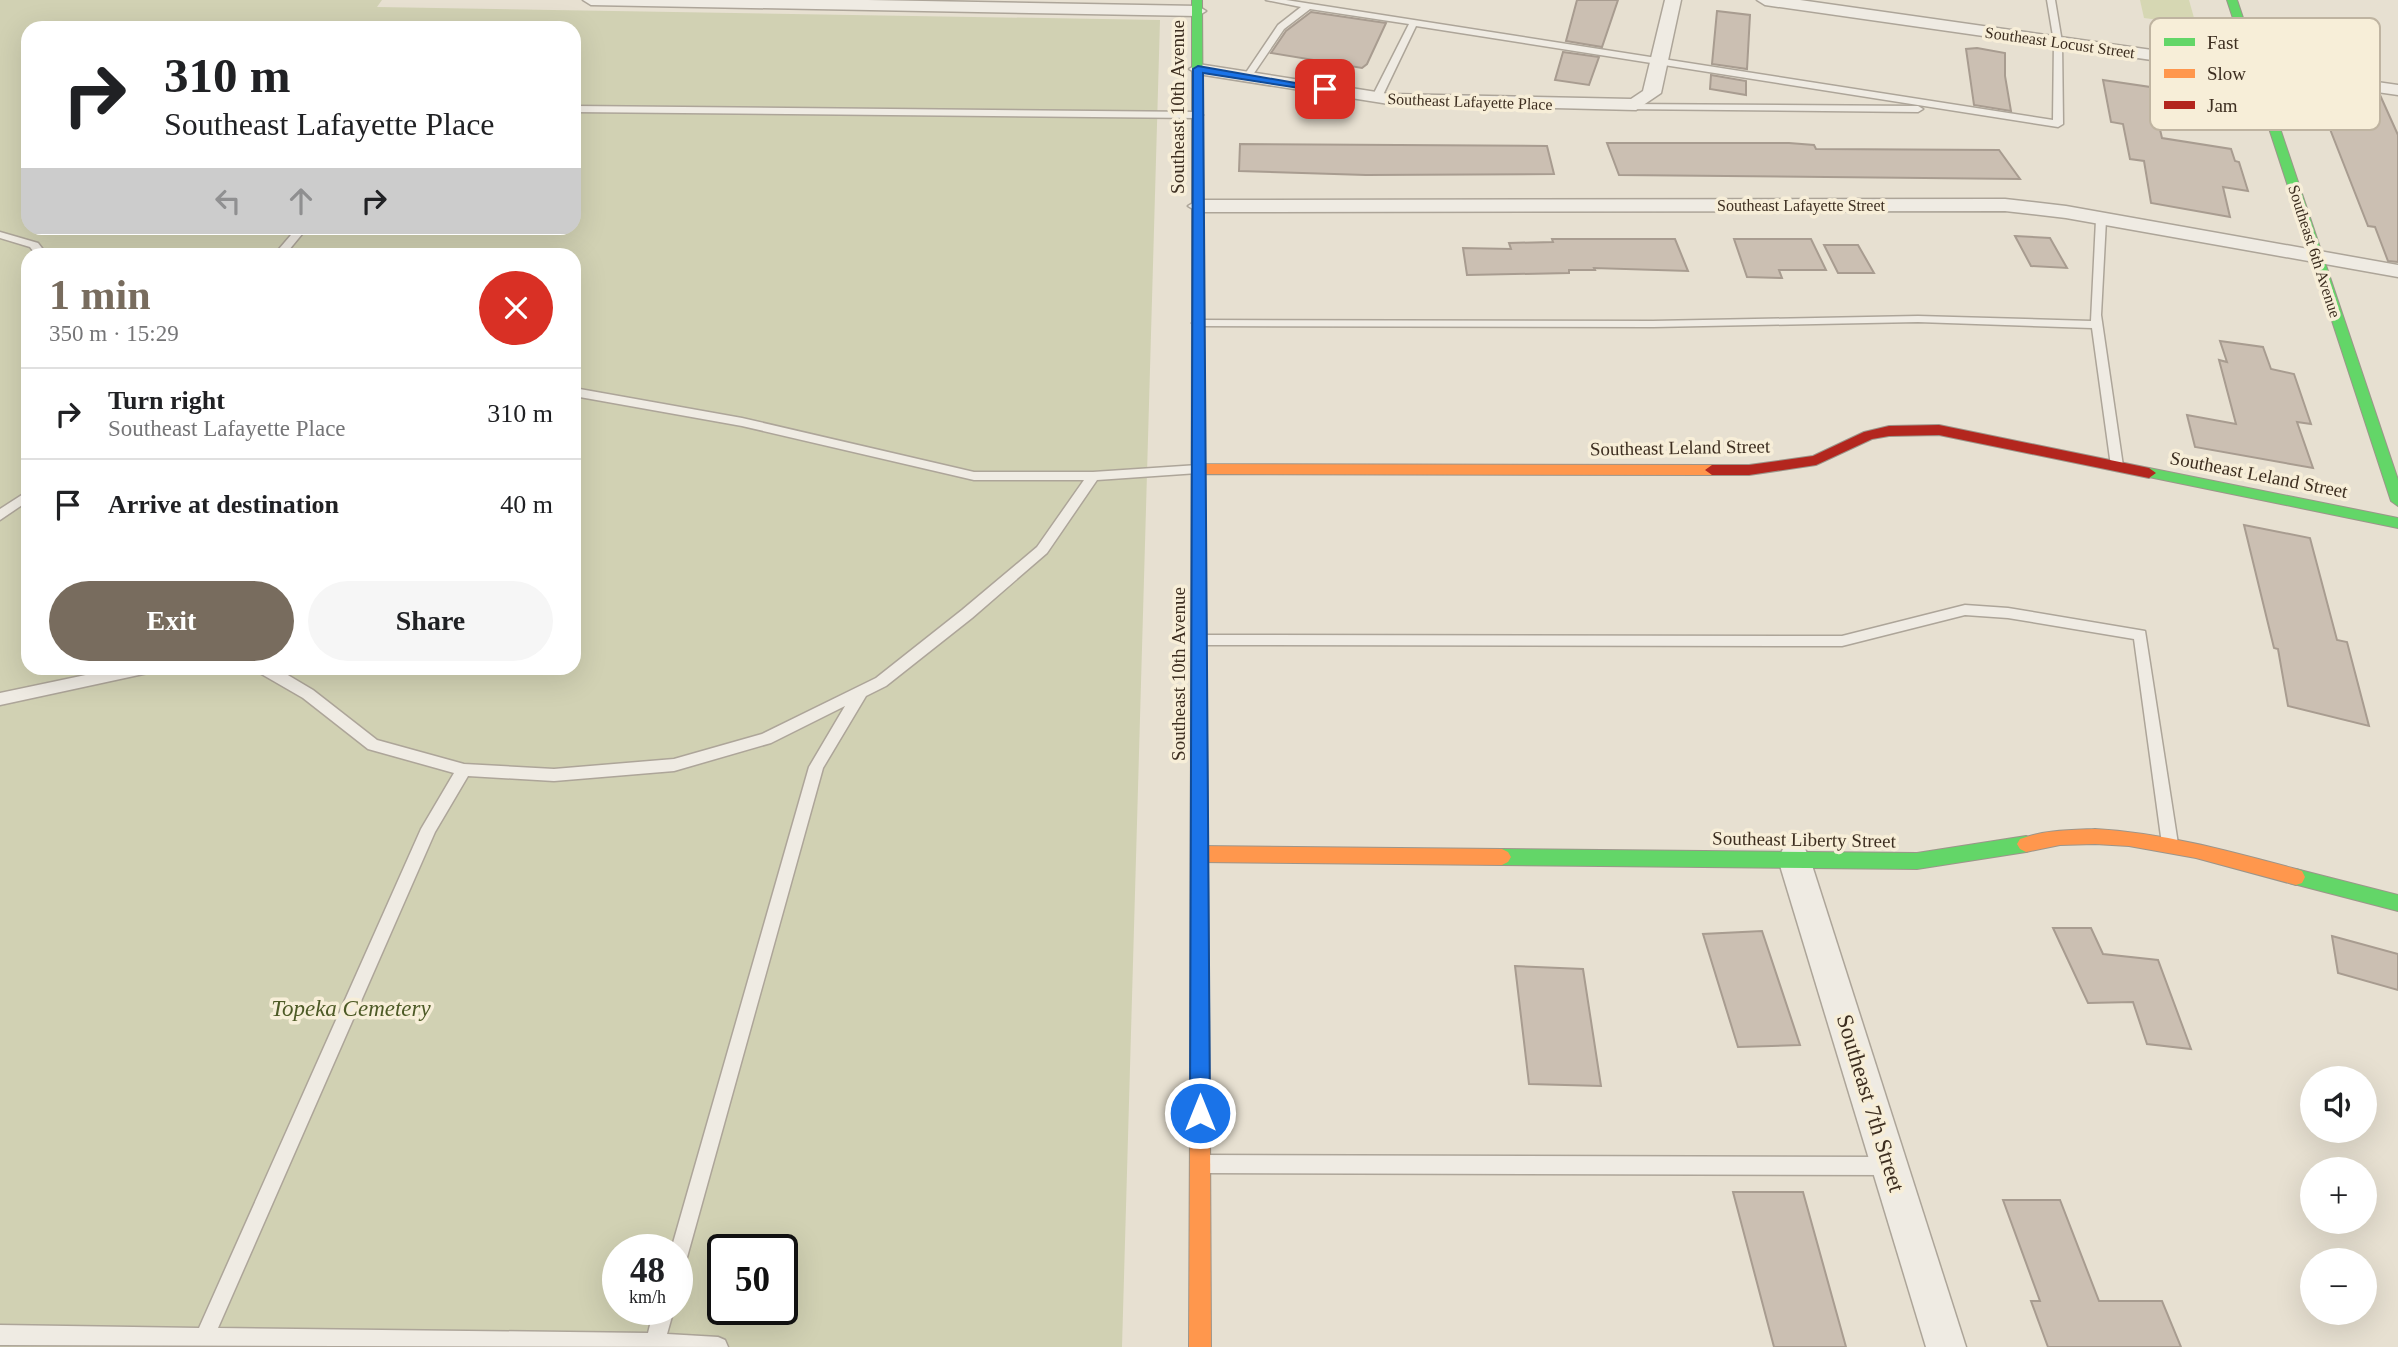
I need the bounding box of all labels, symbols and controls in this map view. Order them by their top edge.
legend [2150,18,2380,130]
street label: Southeast 10th Avenue [1167,20,1188,194]
street label: Southeast Locust Street [1984,24,2136,62]
text: Fast [2207,32,2239,53]
text: 310 m [164,48,291,103]
icon: right [49,49,140,140]
pin [1295,59,1355,119]
text: Slow [2207,63,2246,84]
icon: arrive [1306,70,1344,108]
street label: Southeast Lafayette Place [1387,90,1553,114]
text: Jam [2207,95,2238,116]
text: Southeast Lafayette Place [164,106,495,142]
icon: left [209,182,247,220]
icon: ahead [282,182,320,220]
icon: right [355,182,393,220]
street label: Southeast 6th Avenue [2285,183,2344,320]
street label: Southeast Lafayette Street [1717,197,1886,215]
button: close [479,271,553,345]
text: 1 min [49,272,151,318]
text: 350 m · 15:29 [49,321,179,346]
text: Turn right [108,386,225,415]
icon: right [49,395,87,433]
text: 310 m [487,399,553,428]
text: Southeast Lafayette Place [108,416,346,441]
street label: Southeast Leland Street [1590,435,1771,460]
street label: Southeast Leland Street [2168,447,2350,502]
icon: arrive [49,486,87,524]
text: Arrive at destination [108,490,339,519]
text: 40 m [500,490,553,519]
button: Exit [49,581,294,661]
button: Share [308,581,553,661]
street label: Southeast 10th Avenue [1168,587,1189,761]
street label: Southeast Liberty Street [1712,827,1897,852]
park label: Topeka Cemetery [271,996,432,1021]
street label: Southeast 7th Street [1832,1012,1910,1195]
map controls [2300,1066,2377,1325]
button: sound [2300,1066,2377,1143]
position arrow [1163,1076,1237,1150]
button: + [2300,1157,2377,1234]
speed limit sign: 50 [707,1234,798,1325]
button: − [2300,1248,2377,1325]
text: 48 [630,1251,665,1290]
text: km/h [629,1287,666,1307]

